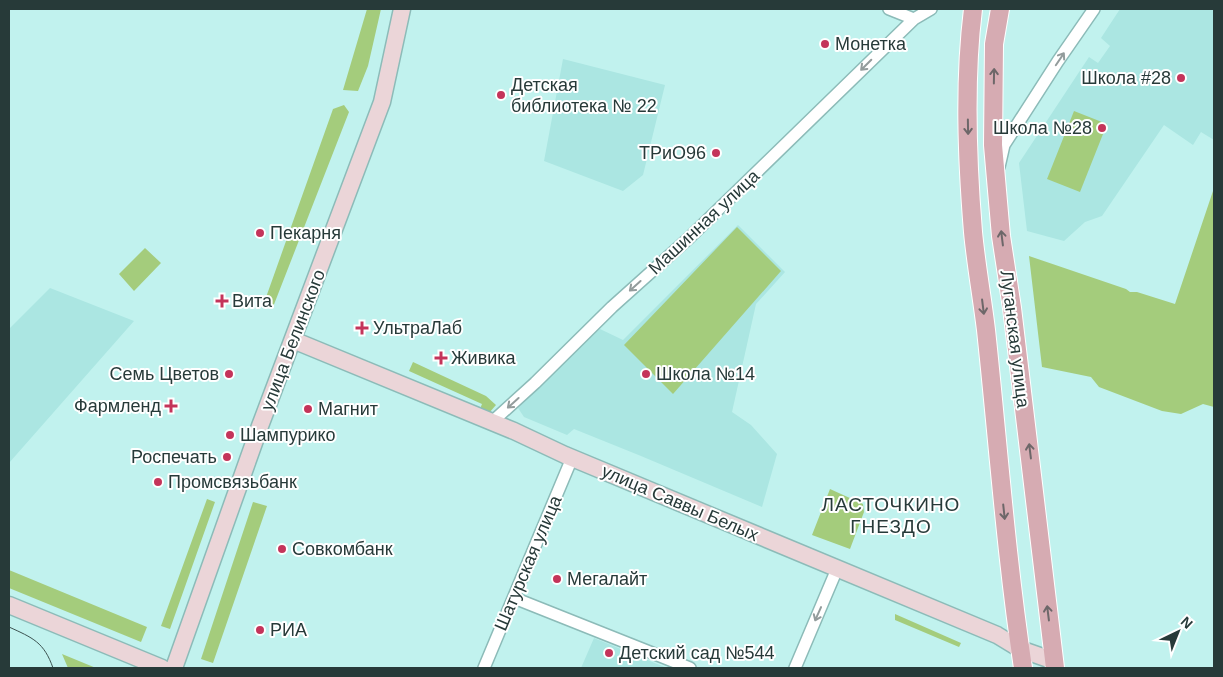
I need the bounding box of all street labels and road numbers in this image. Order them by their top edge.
street label: Машинная улица [645,165,764,278]
street label: улица Белинского [257,267,329,413]
street label: Луганская улица [997,269,1033,410]
street label: улица Саввы Белых [599,461,761,545]
street label: Шатурская улица [490,492,566,634]

